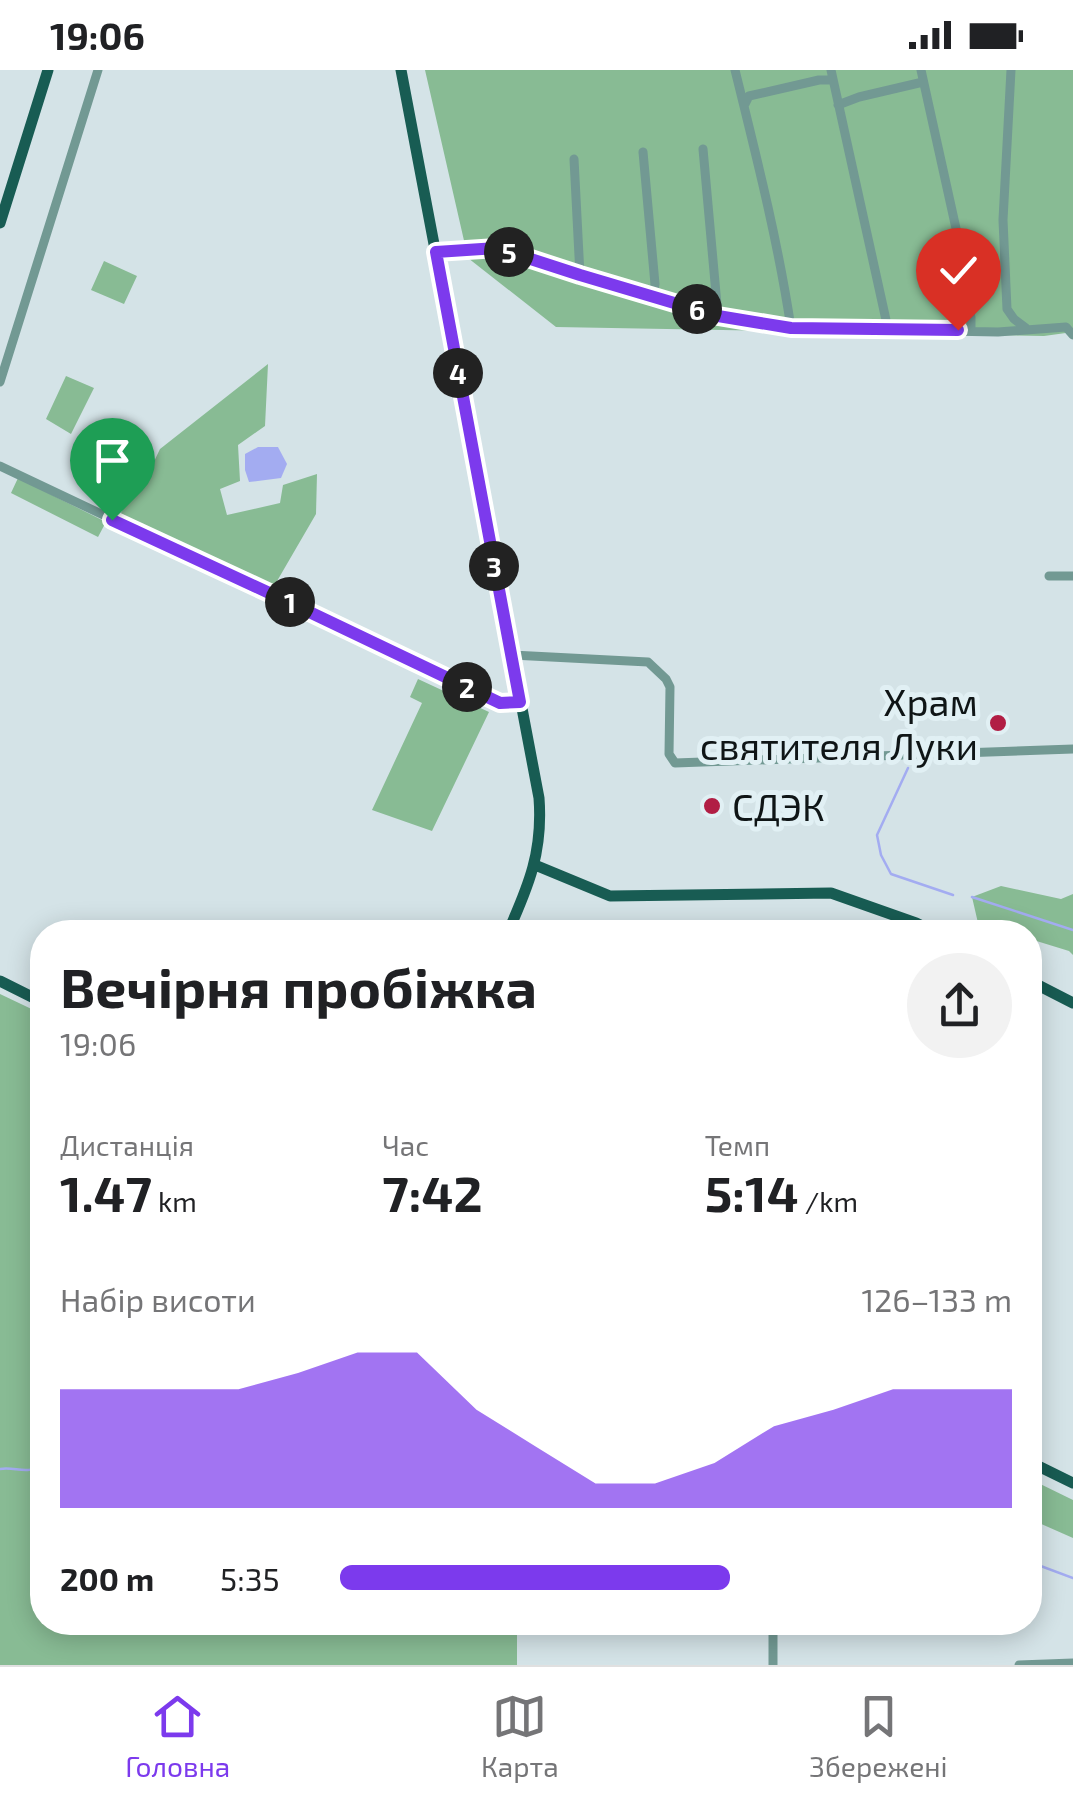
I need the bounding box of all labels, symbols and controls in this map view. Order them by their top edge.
text: 19:06 [50,12,145,58]
pin: 5 [484,227,534,277]
pin [916,228,1001,331]
text: 5 [501,235,517,269]
icon: check [931,243,986,298]
pin: 6 [672,284,722,334]
text: 6 [689,292,705,326]
pin: 4 [433,348,483,398]
text: 4 [449,356,467,390]
pin [70,418,155,521]
icon: arrive [85,433,140,488]
pin: 3 [469,541,519,591]
text: 3 [486,549,502,583]
pin: 1 [265,577,315,627]
text: 1 [284,585,296,619]
pin: 2 [442,662,492,712]
text: 2 [459,670,475,704]
place label: Храм святителя Луки [700,678,978,768]
marker: Храм святителя Луки [987,712,1009,734]
place label: СДЭК [732,783,825,829]
marker: СДЭК [701,795,723,817]
text: Вечірня пробіжка [60,953,537,1019]
button: share [907,953,1012,1058]
text: 19:06 [60,1024,136,1062]
text: Дистанція [60,1128,194,1162]
text: Час [382,1128,429,1162]
text: Темп [705,1128,770,1162]
text: 1.47 [60,1162,152,1222]
text: 7:42 [382,1162,482,1222]
text: 5:14 [705,1162,799,1222]
text: km [152,1184,197,1218]
text: /km [799,1184,858,1218]
text: Набір висоти [60,1280,256,1318]
text: 126–133 m [862,1280,1012,1318]
text: 200 m [60,1559,154,1597]
text: 5:35 [220,1559,280,1597]
tab: Головна [125,1689,230,1783]
tab: Карта [481,1689,559,1783]
tab: Збережені [809,1689,948,1783]

